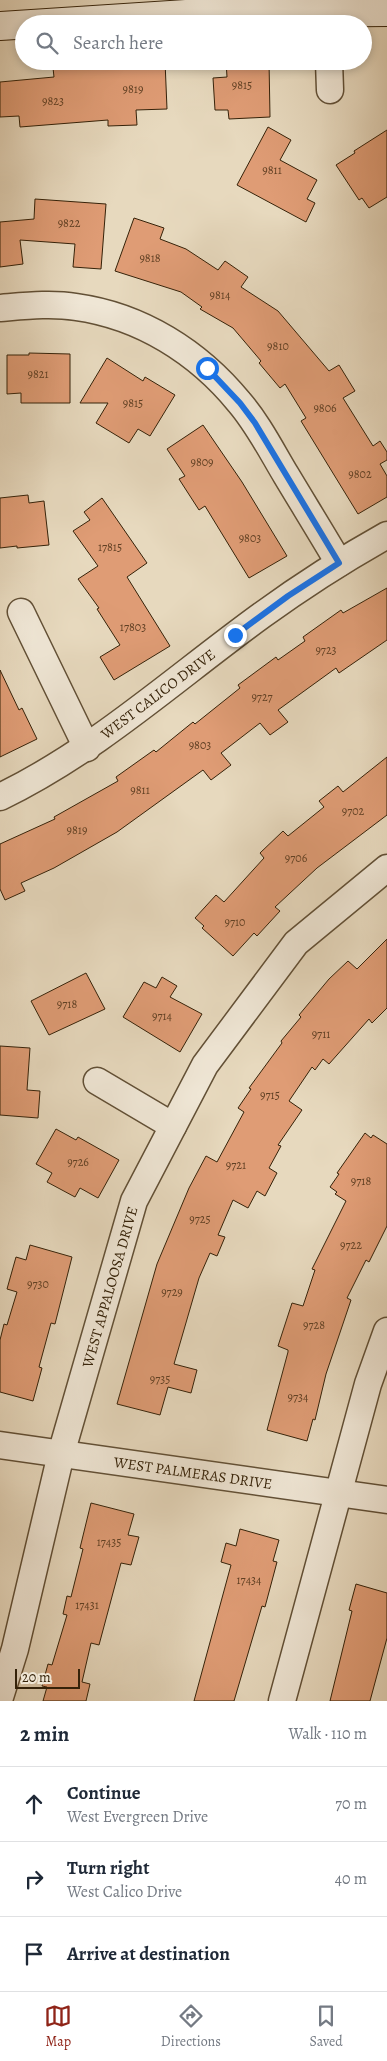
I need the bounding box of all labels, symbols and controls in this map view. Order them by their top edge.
search box [15,15,372,70]
icon: search [33,29,61,57]
text: Search here [73,30,163,56]
house number: 9815 [232,77,252,93]
house number: 9819 [123,81,143,97]
house number: 9823 [42,93,64,109]
house number: 9811 [262,162,282,178]
house number: 9822 [58,215,81,231]
house number: 9818 [139,250,161,266]
house number: 9814 [210,287,231,303]
house number: 9810 [267,338,289,354]
route start [196,357,219,380]
house number: 9821 [27,366,49,382]
house number: 9815 [123,395,143,411]
house number: 9806 [313,400,337,416]
house number: 9809 [190,454,214,470]
house number: 9802 [348,466,372,482]
house number: 9803 [239,530,261,546]
house number: 17815 [98,539,122,555]
house number: 17803 [120,619,146,635]
route end [224,624,247,647]
house number: 9723 [315,642,337,658]
street label: WEST CALICO DRIVE [96,644,219,744]
house number: 9727 [251,689,274,705]
house number: 9803 [189,737,211,753]
house number: 9811 [130,782,150,798]
house number: 9702 [342,803,365,819]
house number: 9819 [67,822,87,838]
house number: 9706 [285,850,308,866]
house number: 9710 [224,914,246,930]
house number: 9718 [57,996,77,1012]
house number: 9714 [152,1008,173,1024]
house number: 9711 [312,1026,330,1042]
house number: 9715 [260,1087,280,1103]
house number: 9726 [67,1154,89,1170]
house number: 9721 [226,1157,246,1173]
house number: 9718 [351,1173,371,1189]
street label: WEST APPALOOSA DRIVE [77,1204,143,1371]
house number: 9725 [189,1211,211,1227]
house number: 9722 [340,1237,362,1253]
house number: 9730 [27,1276,49,1292]
house number: 9729 [161,1284,183,1300]
house number: 9728 [303,1317,325,1333]
house number: 9735 [150,1371,170,1387]
house number: 9734 [288,1389,309,1405]
street label: WEST PALMERAS DRIVE [112,1452,274,1494]
house number: 17435 [97,1534,121,1550]
house number: 17434 [236,1572,262,1588]
house number: 17431 [75,1597,99,1613]
scale bar [15,1666,80,1689]
text: 20 m [22,1668,51,1687]
text: 2 min [20,1720,69,1748]
text: Walk · 110 m [289,1723,367,1745]
text: Continue [67,1780,141,1806]
icon: ahead [20,1790,48,1818]
text: 70 m [335,1793,367,1815]
text: West Evergreen Drive [67,1806,208,1828]
text: Turn right [67,1855,149,1881]
icon: right [20,1865,48,1893]
text: 40 m [335,1868,367,1890]
text: West Calico Drive [67,1881,182,1903]
icon: arrive [20,1940,48,1968]
text: Arrive at destination [67,1941,230,1967]
tab: Map [44,2002,72,2051]
tab: Directions [161,2002,221,2051]
tab: Saved [310,2002,343,2051]

